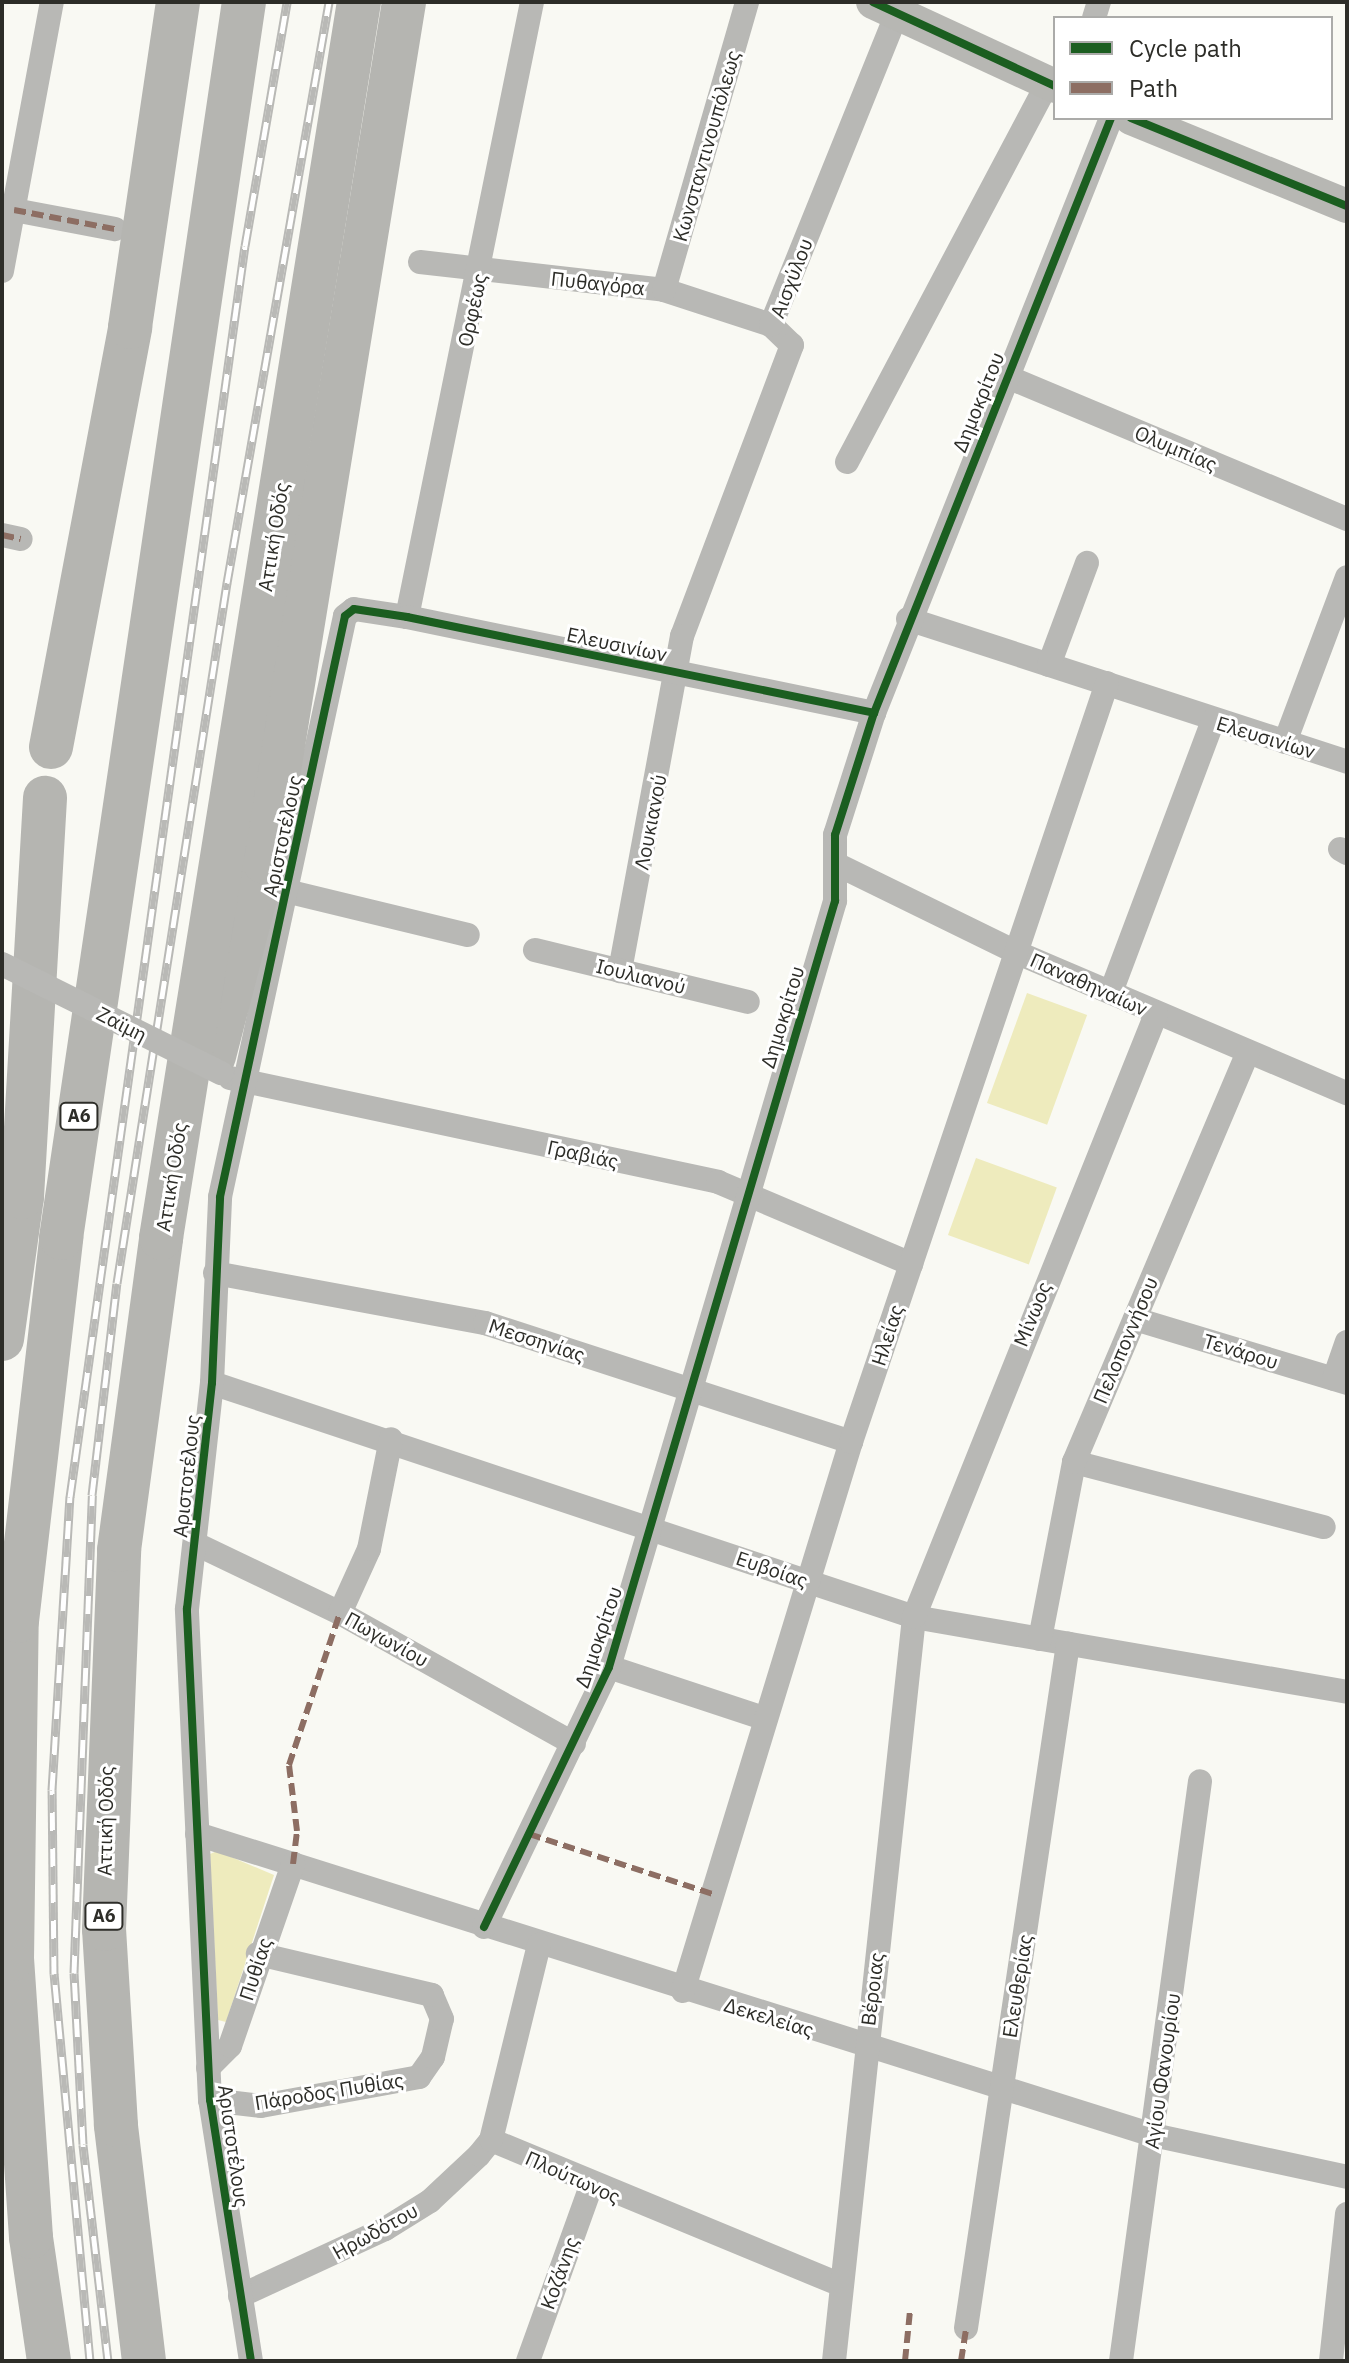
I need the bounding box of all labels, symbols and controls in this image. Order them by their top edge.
legend [1053,16,1333,120]
text: Cycle path [1129,32,1242,64]
street label: Κωνσταντινουπόλεως [667,48,745,244]
text: Path [1129,72,1178,104]
street label: Αισχύλου [765,235,817,321]
street label: Πυθαγόρα [550,266,646,300]
street label: Ορφέως [453,271,491,349]
street label: Δημοκρίτου [947,348,1009,456]
street label: Ολυμπίας [1131,420,1221,476]
street label: Αττική Οδός [253,481,293,593]
street label: Ελευσινίων [565,622,669,666]
street label: Ελευσινίων [1214,711,1318,763]
street label: Λουκιανού [629,772,671,872]
street label: Αριστοτέλους [257,773,307,899]
street label: Παναθηναίων [1027,947,1151,1021]
street label: Ιουλιανού [594,953,688,999]
street label: Δημοκρίτου [755,963,809,1071]
street label: Ζαϊμη [93,1001,151,1047]
road number: Α6 [59,1102,99,1130]
street label: Αττική Οδός [151,1121,191,1233]
street label: Γραβιάς [545,1135,621,1173]
street label: Πελοποννήσου [1087,1273,1163,1407]
street label: Μίνωος [1008,1278,1056,1350]
street label: Ηλείας [866,1301,908,1369]
street label: Μεσσηνίας [486,1313,588,1367]
street label: Τενάρου [1201,1328,1281,1374]
street label: Αριστοτέλους [168,1413,204,1539]
street label: Ευβοίας [733,1546,811,1592]
street label: Δημοκρίτου [569,1583,627,1691]
street label: Πωγωνίου [341,1606,433,1672]
street label: Αττική Οδός [92,1766,118,1876]
road number: Α6 [84,1902,124,1930]
street label: Ελευθερίας [997,1933,1037,2039]
street label: Πυθίας [234,1935,276,2003]
street label: Βέροιας [856,1951,888,2027]
street label: Αγίου Φανουρίου [1139,1991,1185,2151]
street label: Δεκελείας [721,1992,817,2042]
street label: Πάροδος Πυθίας [253,2067,405,2115]
street label: Αριστοτέλους [214,2083,254,2209]
street label: Πλούτωνος [522,2145,624,2209]
street label: Ηρωδότου [328,2198,422,2264]
street label: Κοζάνης [535,2233,583,2313]

